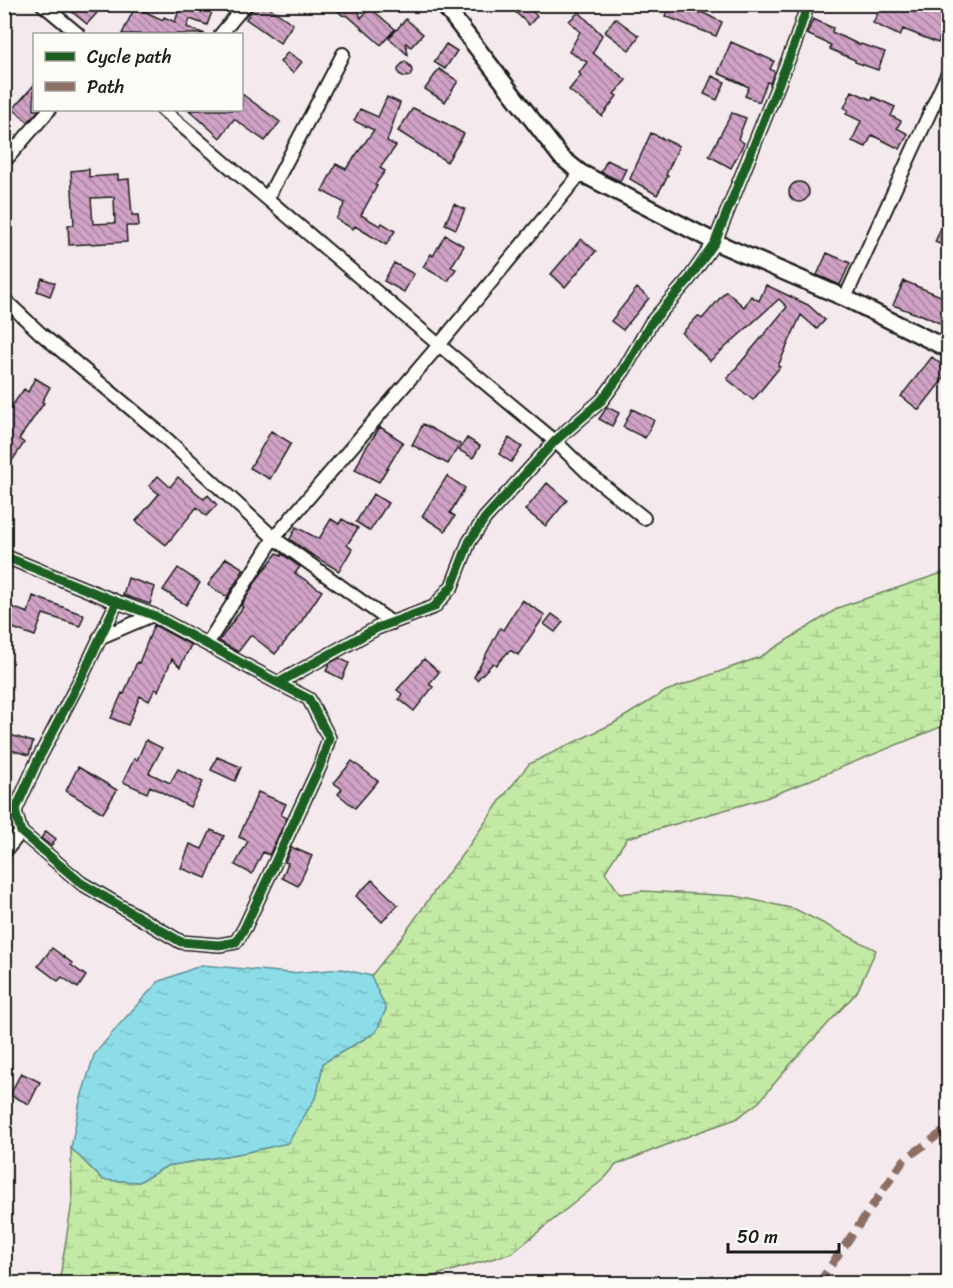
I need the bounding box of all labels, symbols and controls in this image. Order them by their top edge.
legend [33,33,243,111]
text: Cycle path [87,41,171,73]
text: Path [87,71,124,103]
scale bar [728,1216,839,1254]
text: 50 m [737,1221,778,1253]

